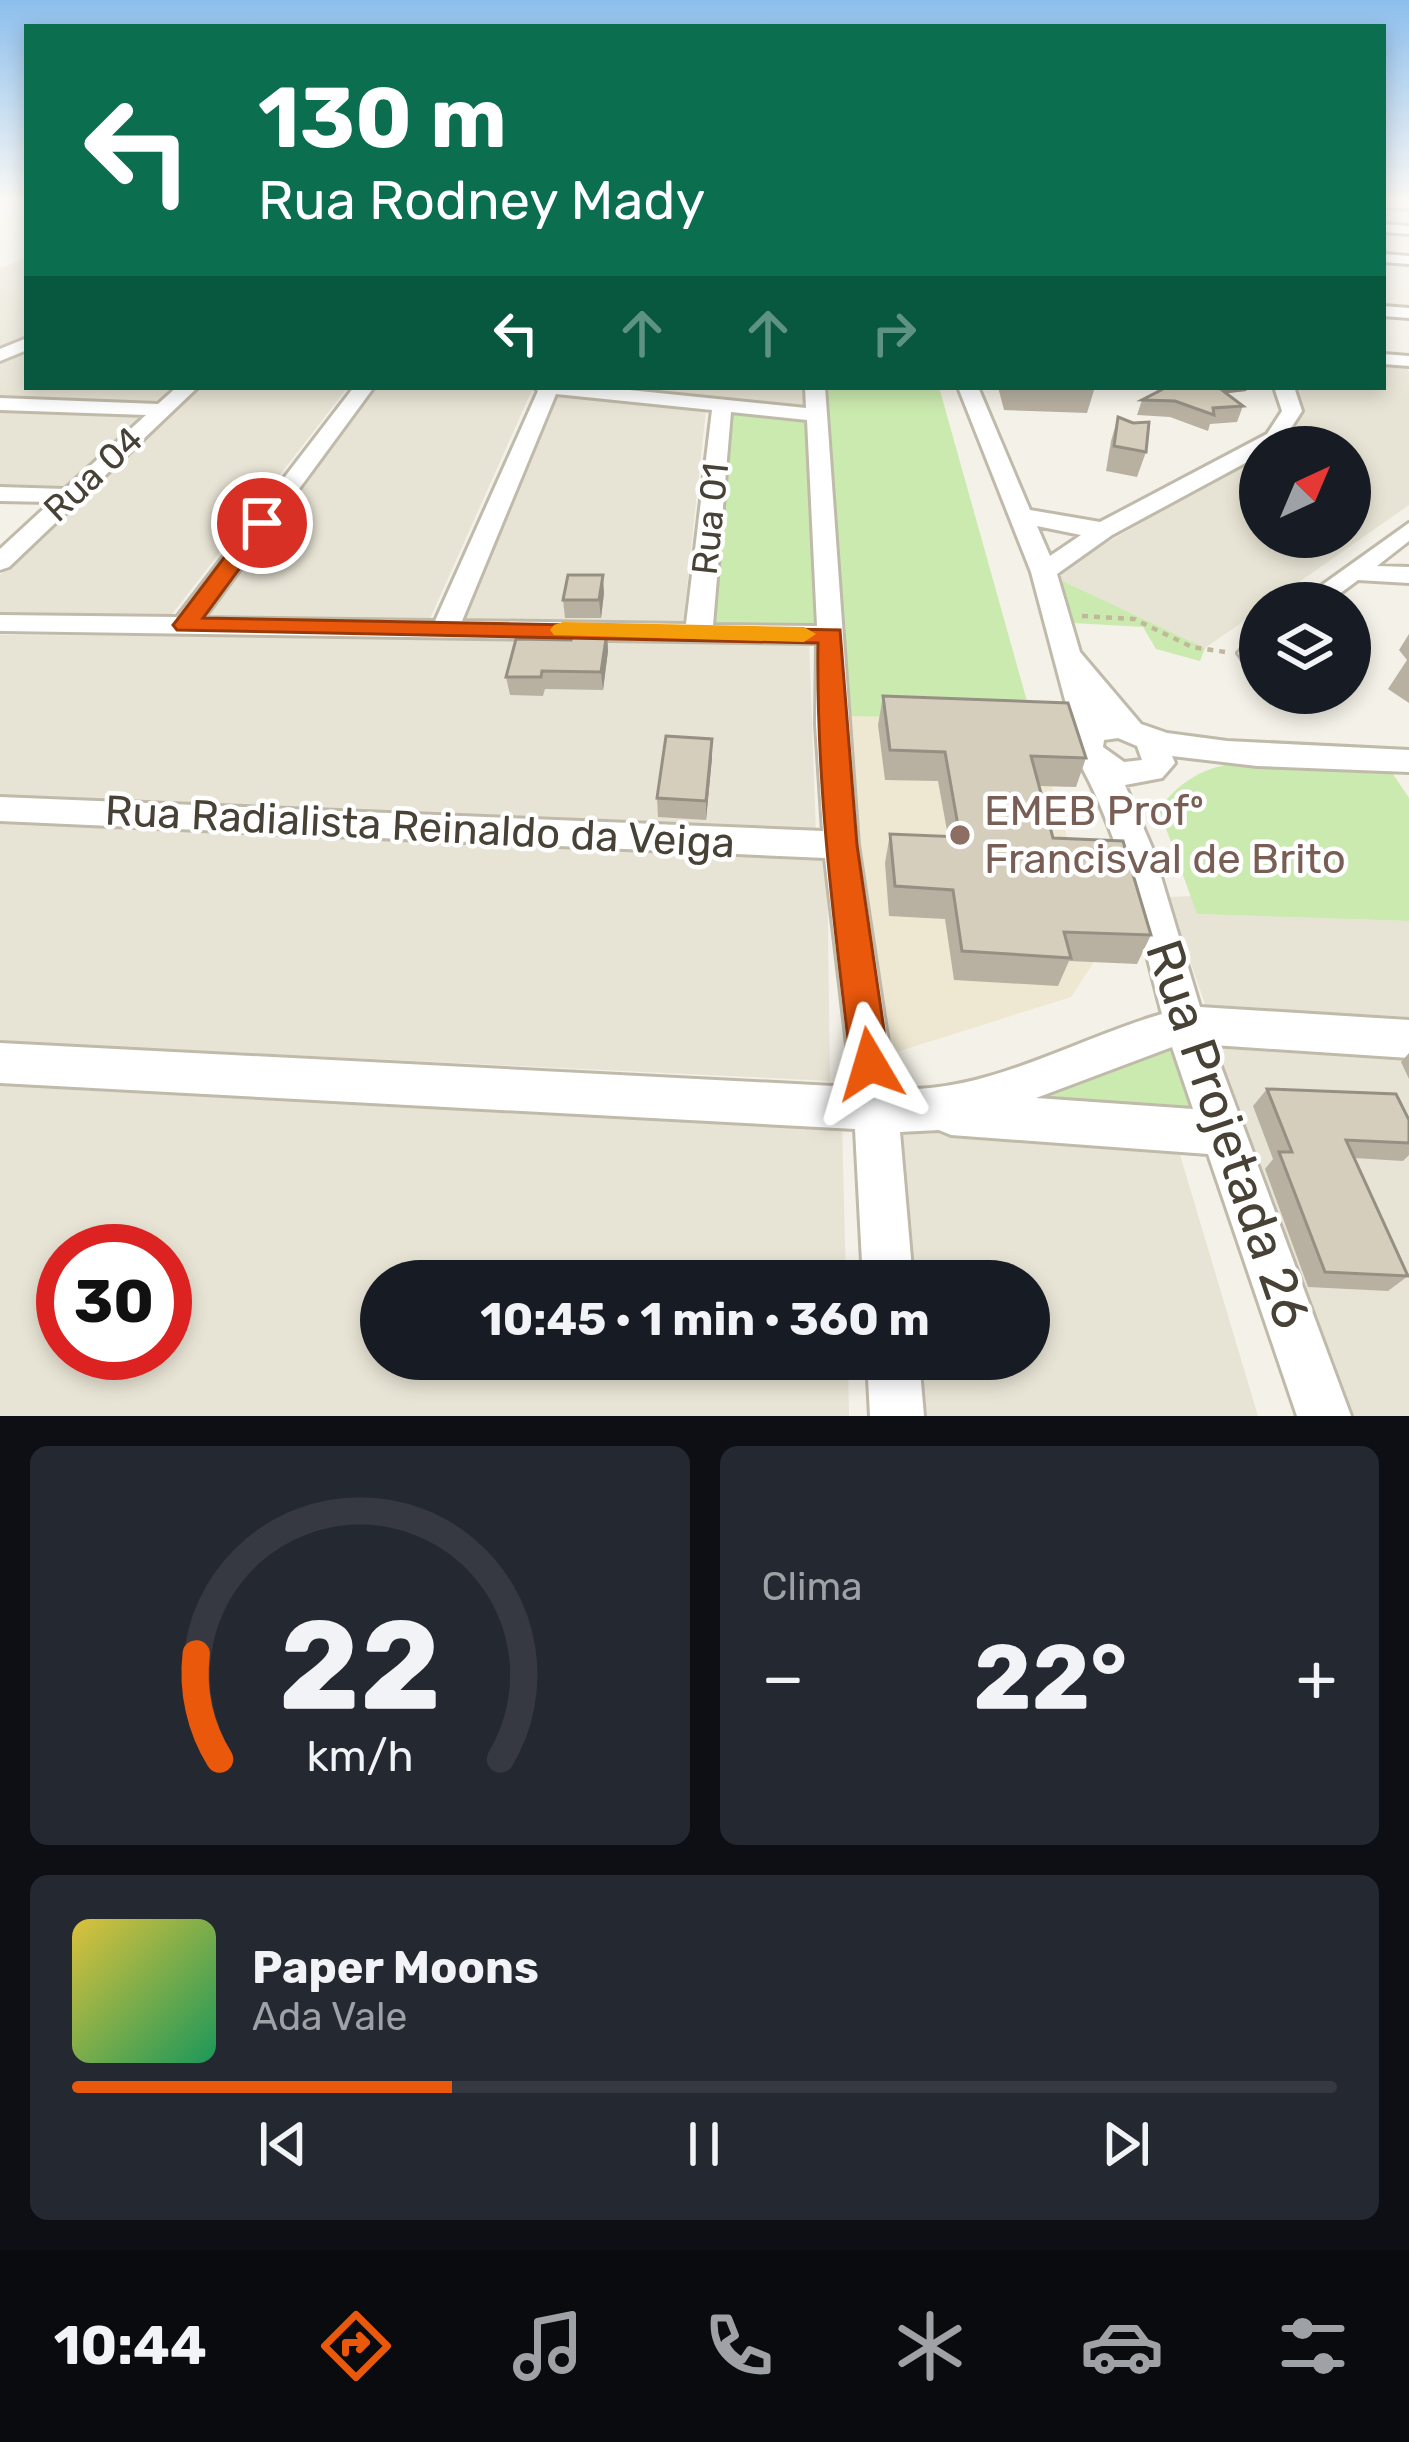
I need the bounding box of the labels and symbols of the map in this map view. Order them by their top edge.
street label: Rua 04 [35,418,151,530]
north arrow [1239,426,1371,558]
street label: Rua 01 [683,461,737,577]
pin [211,472,313,574]
street label: Rua Radialista Reinaldo da Veiga [104,786,736,868]
place label: EMEB Profº Francisval de Brito [984,786,1346,884]
marker: EMEB Profº Francisval de Brito [947,822,973,848]
street label: Rua Projetada 26 [1133,932,1323,1336]
position arrow [807,1001,933,1127]
speed limit sign: 30 [36,1224,192,1380]

